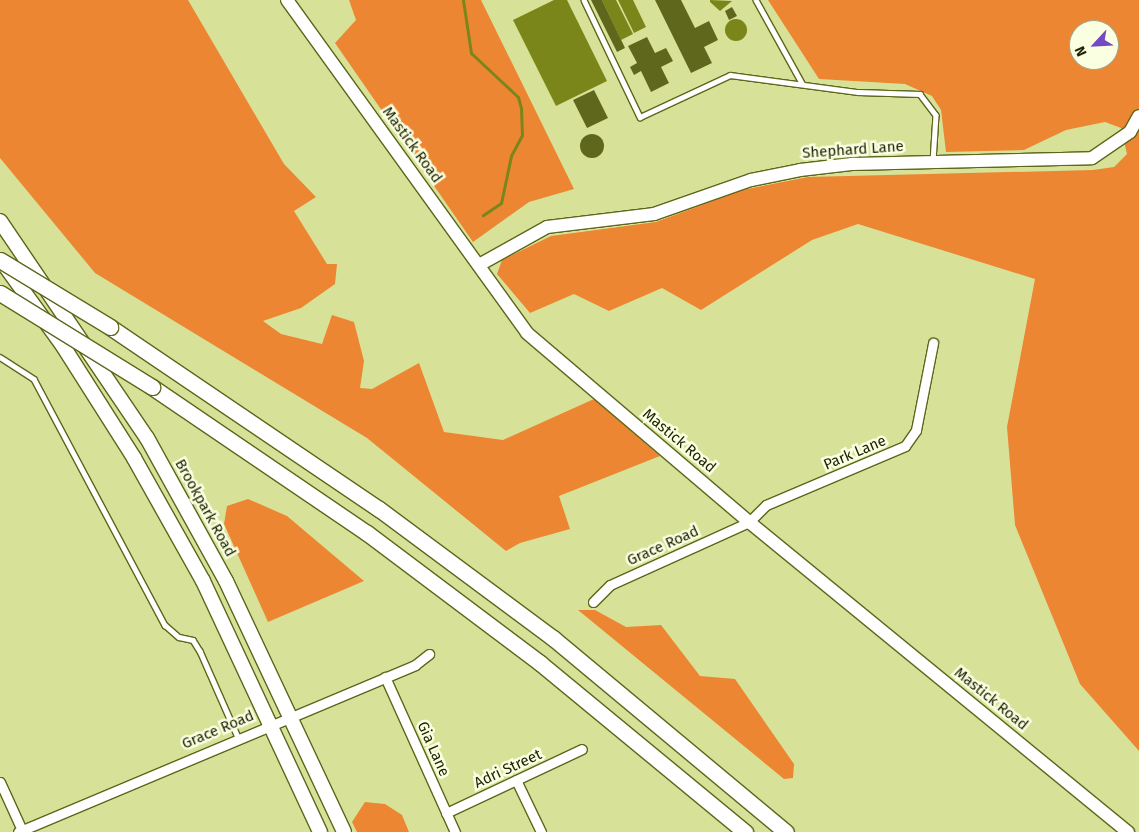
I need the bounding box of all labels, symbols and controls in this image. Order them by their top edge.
north arrow [1069,20,1119,70]
text: N [1071,43,1091,59]
street label: Mastick Road [378,103,446,187]
street label: Shephard Lane [802,137,904,163]
street label: Mastick Road [639,405,719,477]
street label: Park Lane [821,432,889,474]
street label: Brookpark Road [171,456,239,560]
street label: Grace Road [624,522,702,570]
street label: Mastick Road [950,664,1032,734]
street label: Grace Road [179,707,257,753]
street label: Gia Lane [413,719,453,779]
street label: Adri Street [471,746,545,792]

